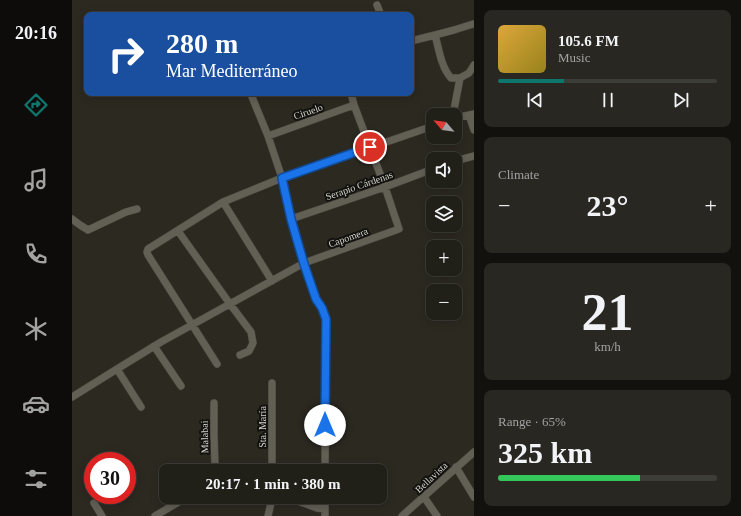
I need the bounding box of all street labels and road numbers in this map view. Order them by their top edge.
street label: Ciruelo [292,101,324,122]
street label: Serapio Cárdenas [324,169,394,202]
street label: Capomera [327,225,370,250]
street label: Sta. María [257,406,268,448]
street label: Malabai [199,420,210,453]
street label: Bellavista [413,459,450,495]

